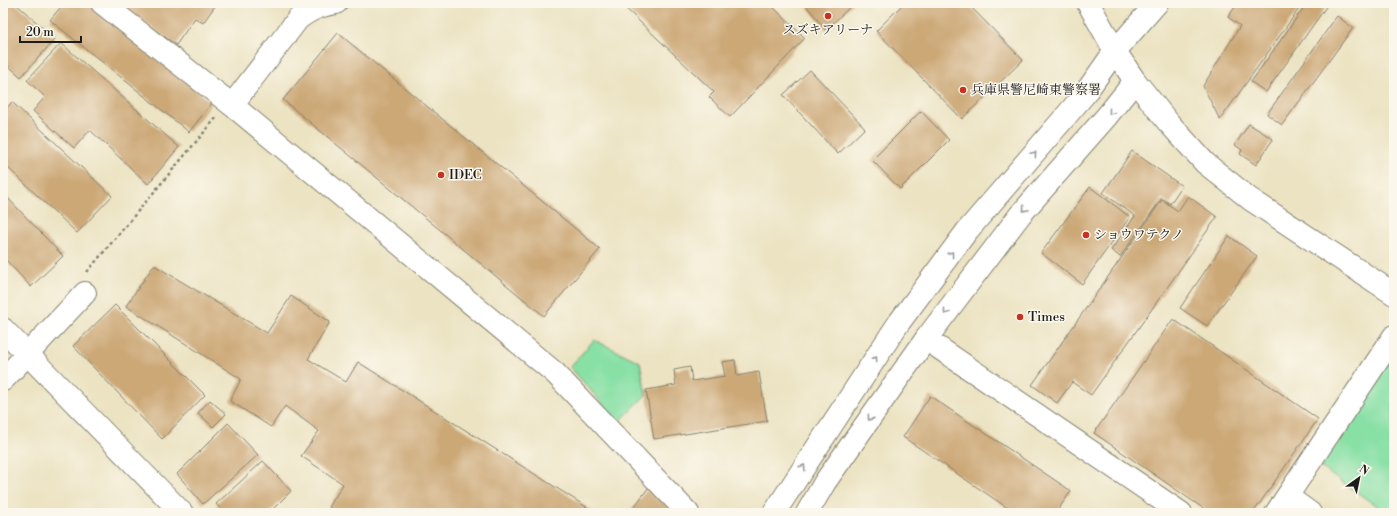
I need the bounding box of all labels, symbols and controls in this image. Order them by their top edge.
marker: スズキアリーナ [823,11,833,21]
scale bar [20,18,81,44]
place label: スズキアリーナ [783,22,873,38]
text: 20 m [26,25,54,40]
place label: 兵庫県警尼崎東警察署 [971,82,1101,98]
marker: 兵庫県警尼崎東警察署 [958,85,968,95]
one-way arrow [1109,107,1116,114]
one-way arrow [1029,151,1036,158]
place label: IDEC [449,167,482,183]
marker: IDEC [436,170,446,180]
one-way arrow [1023,205,1030,212]
place label: ショウワテクノ [1094,227,1184,243]
marker: ショウワテクノ [1081,230,1091,240]
one-way arrow [946,251,953,258]
one-way arrow [944,308,951,315]
place label: Times [1028,309,1065,325]
marker: Times [1015,312,1025,322]
one-way arrow [870,356,878,363]
one-way arrow [867,414,875,421]
north arrow [1339,458,1379,498]
text: N [1356,462,1372,479]
one-way arrow [798,465,805,472]

